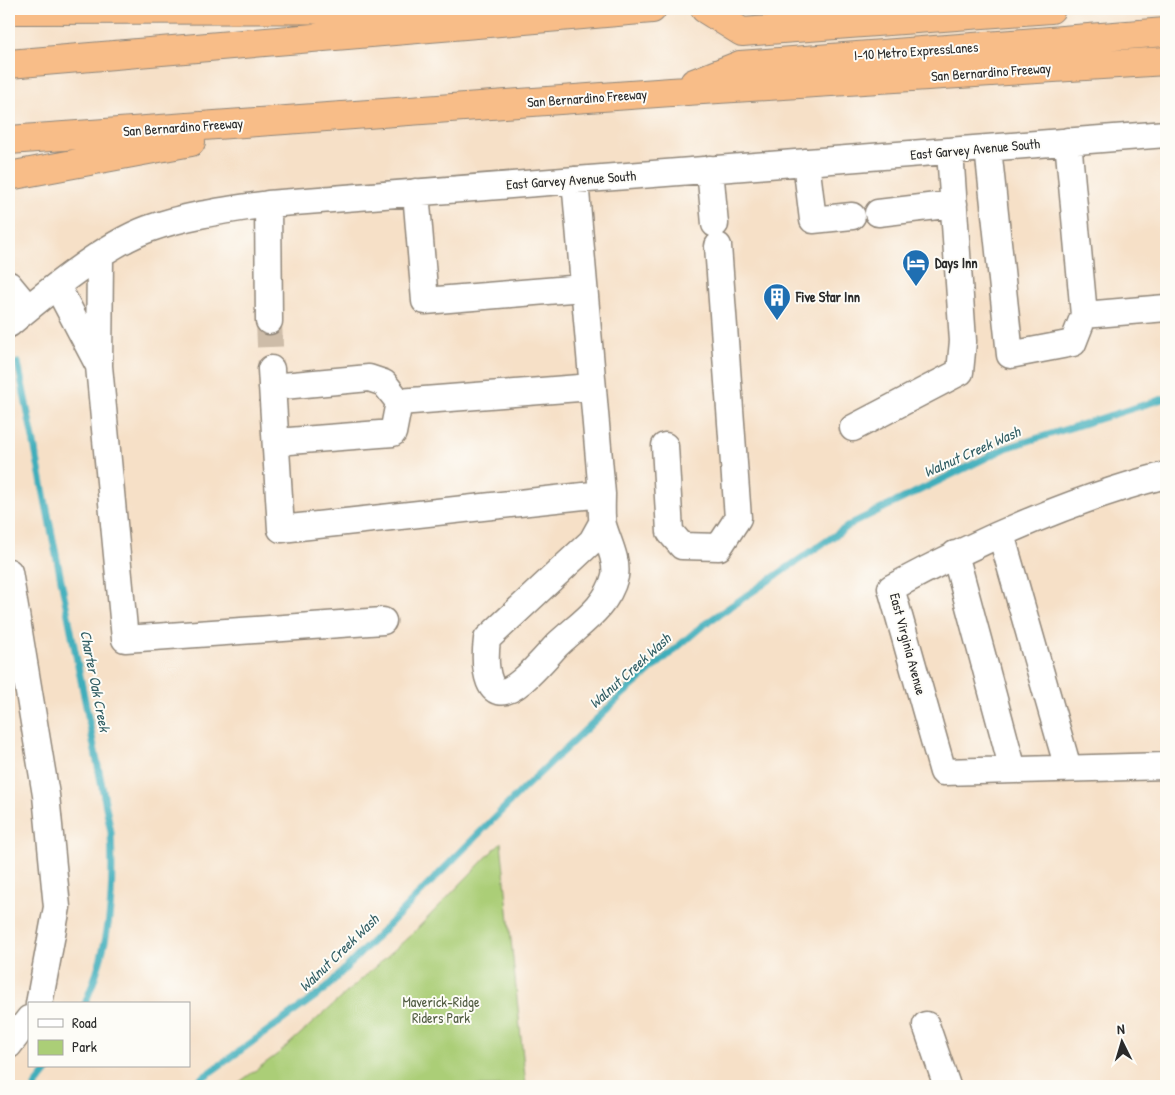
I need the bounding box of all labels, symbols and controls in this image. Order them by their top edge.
street label: I-10 Metro ExpressLanes [853,37,979,65]
street label: San Bernardino Freeway [930,58,1052,86]
street label: San Bernardino Freeway [526,84,648,112]
street label: San Bernardino Freeway [122,113,244,141]
street label: East Garvey Avenue South [909,133,1041,165]
street label: East Garvey Avenue South [505,165,637,195]
hotel icon: Days Inn [901,248,931,287]
place label: Days Inn [935,253,978,274]
building icon: Five Star Inn [762,282,792,321]
place label: Five Star Inn [795,287,860,306]
water label: Walnut Creek Wash [920,420,1025,482]
street label: East Virginia Avenue [885,591,931,697]
water label: Walnut Creek Wash [584,627,676,713]
water label: Charter Oak Creek [75,629,116,735]
water label: Walnut Creek Wash [294,908,384,996]
park label: Maverick-Ridge Riders Park [402,992,480,1027]
legend [28,1002,190,1068]
text: Road [72,1012,97,1033]
north arrow [1098,1018,1148,1068]
text: N [1116,1019,1126,1038]
text: Park [72,1036,97,1057]

